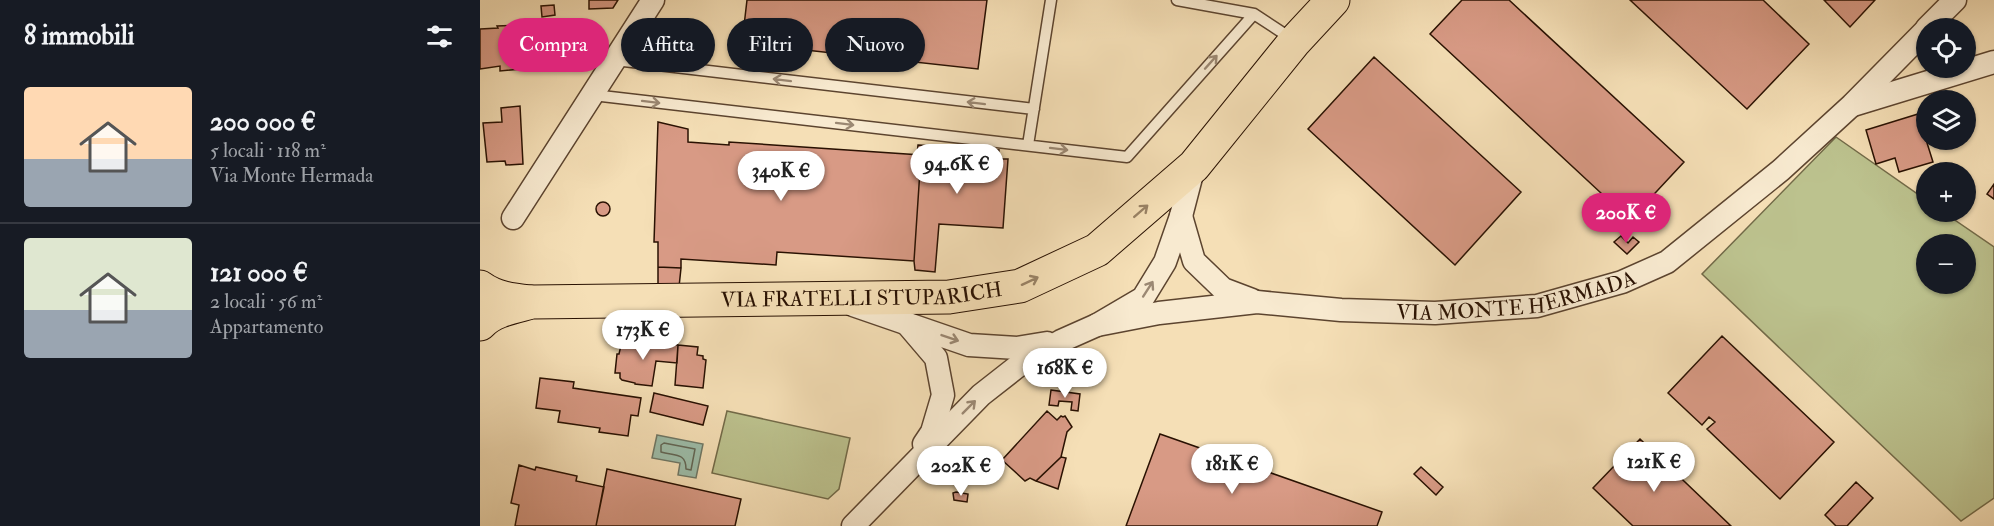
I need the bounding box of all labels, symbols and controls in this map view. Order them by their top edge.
chip: Compra [498,18,609,72]
chip: Affitta [621,18,715,72]
chip: Filtri [727,18,813,72]
chip: Nuovo [825,18,925,72]
map controls [1916,18,1976,294]
button: locate [1916,18,1976,78]
text: 8 immobili [24,20,135,52]
icon: filters [423,20,456,53]
one-way arrow [1204,55,1218,70]
one-way arrow [773,74,793,85]
button: layers [1916,90,1976,150]
one-way arrow [640,96,660,107]
one-way arrow [966,97,986,108]
text: 200 000 € [210,106,316,138]
icon: home [72,111,144,183]
one-way arrow [834,119,854,130]
text: 5 locali · 118 m² [210,138,326,163]
pin: 94.6K € [902,144,1012,195]
one-way arrow [1049,144,1069,155]
pin: 340K € [732,151,830,202]
text: 94.6K € [924,151,990,176]
text: 340K € [752,158,810,183]
button: + [1916,162,1976,222]
text: Via Monte Hermada [210,163,373,188]
pin: 200K € [1577,193,1675,244]
text: 200K € [1596,200,1656,225]
one-way arrow [1133,204,1148,218]
button: − [1916,234,1976,294]
text: 121 000 € [210,257,308,289]
icon: home [72,262,144,334]
street label: VIA MONTE HERMADA [1396,264,1640,327]
street label: VIA FRATELLI STUPARICH [721,275,1004,313]
one-way arrow [1020,275,1038,287]
one-way arrow [1142,282,1154,298]
text: 2 locali · 56 m² [210,289,322,314]
pin: 173K € [594,310,692,361]
text: Appartamento [210,314,323,339]
text: 173K € [616,317,670,342]
one-way arrow [940,333,959,344]
pin: 168K € [1016,348,1114,399]
text: 168K € [1037,355,1093,380]
one-way arrow [962,399,976,414]
pin: 121K € [1605,442,1703,493]
pin: 181K € [1183,444,1281,495]
pin: 202K € [912,446,1010,497]
text: 121K € [1627,449,1681,474]
text: 181K € [1205,451,1259,476]
text: 202K € [931,453,991,478]

